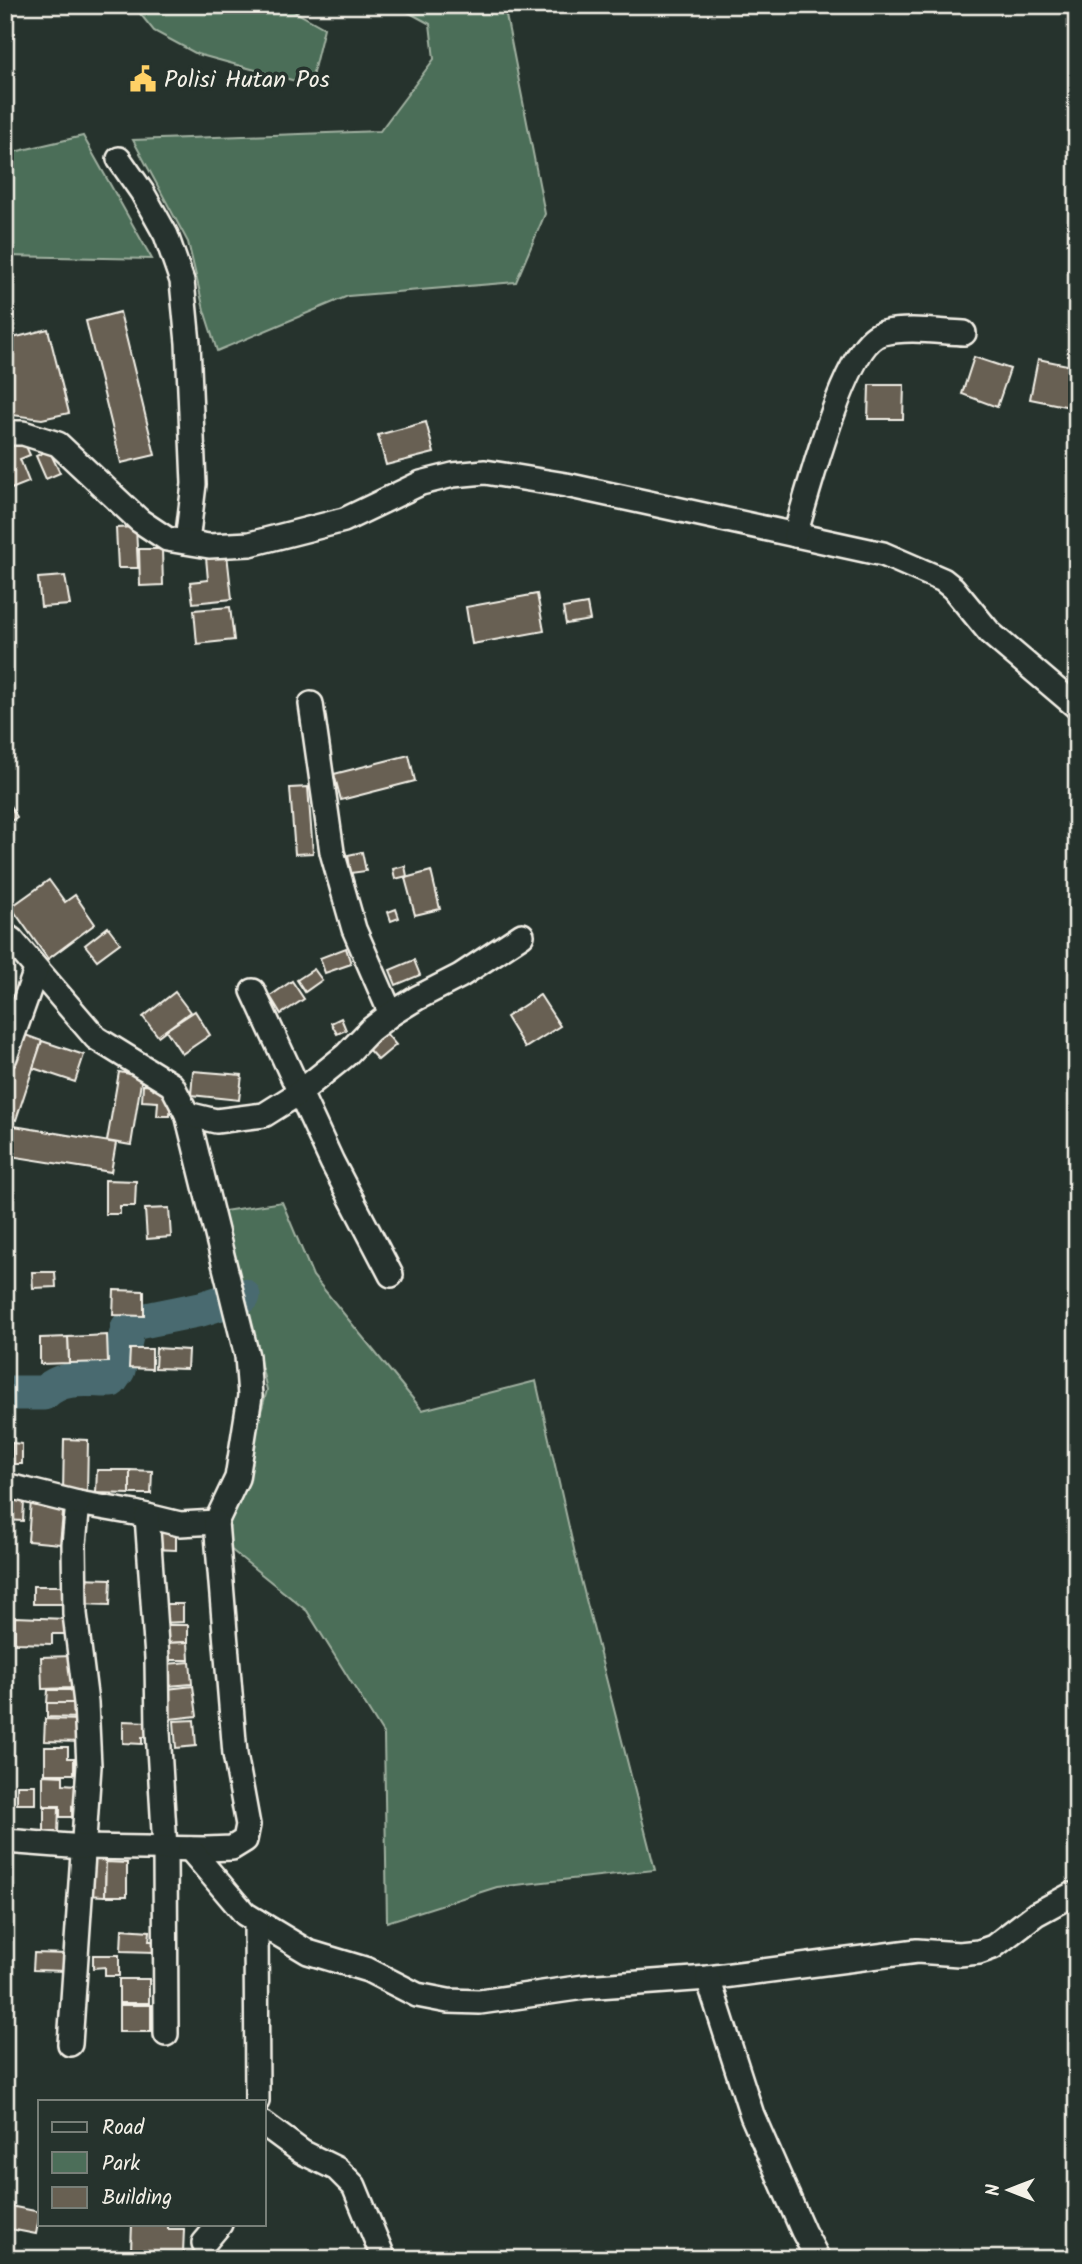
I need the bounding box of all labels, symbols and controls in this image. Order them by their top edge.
place label: Polisi Hutan Pos [164,61,330,100]
public building icon: Polisi Hutan Pos [128,64,158,94]
legend [38,2100,266,2226]
text: Road [102,2112,145,2145]
text: Park [102,2148,140,2181]
north arrow [974,2156,1044,2226]
text: Building [102,2182,172,2215]
text: N [979,2184,1009,2196]

